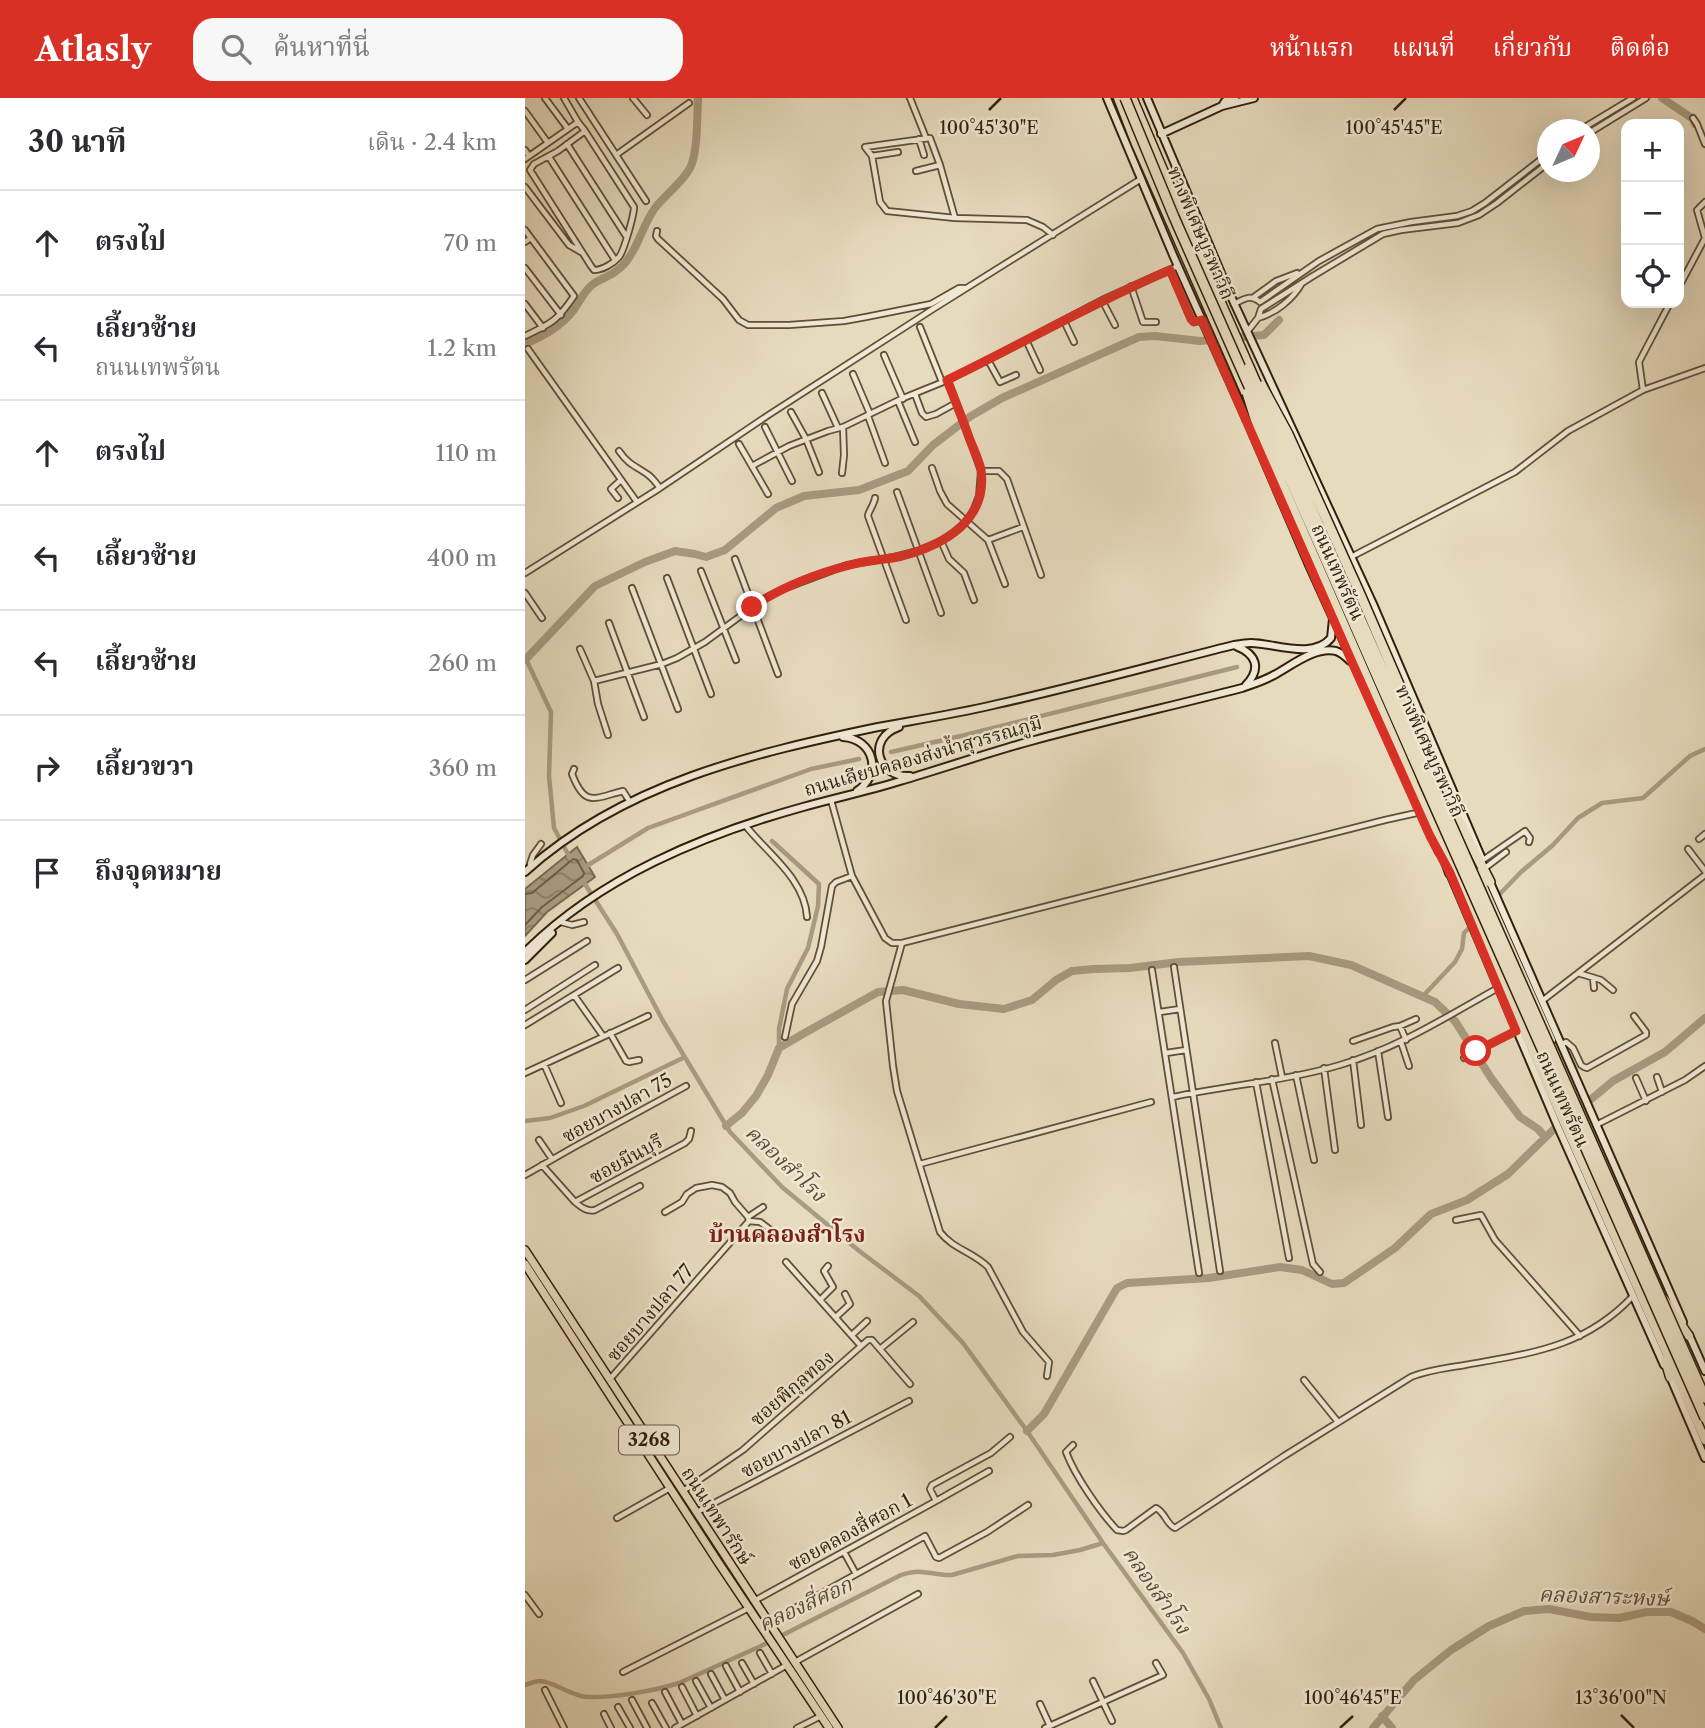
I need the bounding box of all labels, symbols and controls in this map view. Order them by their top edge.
search box [193,18,683,81]
text: Atlasly [35,29,151,70]
icon: search [217,30,255,68]
text: ค้นหาที่นี่ [273,31,370,63]
text: หน้าแรก [1270,33,1354,62]
text: แผนที่ [1392,33,1455,62]
text: เกี่ยวกับ [1493,33,1572,62]
text: ติดต่อ [1610,33,1670,62]
text: 100°45'30"E [939,117,1039,139]
text: 100°45'45"E [1345,117,1443,139]
north arrow [1537,119,1600,182]
map controls [1621,119,1684,308]
button: + [1621,119,1684,182]
text: 30 นาที [28,123,126,160]
text: เดิน · 2.4 km [367,128,497,156]
street label: ทางพิเศษบูรพาวิถี [1162,163,1239,304]
button: − [1621,182,1684,245]
icon: ahead [28,224,66,262]
text: ตรงไป [95,225,166,257]
text: 70 m [444,229,497,257]
button: locate [1621,245,1684,308]
text: เลี้ยวซ้าย [95,312,197,344]
icon: left [28,329,66,367]
text: 1.2 km [427,334,497,362]
text: ถนนเทพรัตน [95,353,220,381]
icon: ahead [28,434,66,472]
text: ตรงไป [95,435,166,467]
text: 110 m [436,439,497,467]
street label: ถนนเทพรัตน [1306,520,1370,624]
icon: left [28,539,66,577]
text: เลี้ยวซ้าย [95,540,197,572]
text: 400 m [427,544,497,572]
route end [736,591,767,622]
icon: left [28,644,66,682]
text: เลี้ยวซ้าย [95,645,197,677]
text: 260 m [428,649,497,677]
street label: ทางพิเศษบูรพาวิถี [1390,681,1470,821]
street label: ถนนเลียบคลองส่งน้ำสุวรรณภูมิ [801,708,1045,802]
icon: right [28,749,66,787]
text: เลี้ยวขวา [95,750,194,782]
text: 360 m [429,754,497,782]
icon: arrive [28,854,66,892]
text: ถึงจุดหมาย [95,855,222,887]
route start [1460,1035,1491,1066]
street label: ถนนเทพรัตน [1531,1047,1595,1151]
street label: ซอยบางปลา 75 [558,1068,676,1148]
water label: คลองสำโรง [741,1118,834,1207]
street label: ซอยมีนบุรี [585,1129,667,1189]
district label: บ้านคลองสำโรง [708,1218,866,1248]
street label: ซอยบางปลา 77 [602,1259,699,1366]
street label: ซอยพิกุลทอง [745,1345,839,1431]
street label: ซอยบางปลา 81 [737,1405,855,1483]
road number: 3268 [619,1426,679,1455]
street label: ถนนเทพารักษ์ [677,1462,757,1570]
street label: ซอยคลองสี่ศอก 1 [783,1486,916,1575]
water label: คลองสำโรง [1118,1540,1199,1640]
water label: คลองสี่ศอก [753,1568,857,1637]
water label: คลองสาระหงษ์ [1538,1581,1673,1611]
text: 100°46'30"E [897,1687,997,1709]
text: 100°46'45"E [1304,1687,1402,1709]
text: 13°36'00"N [1575,1687,1667,1709]

